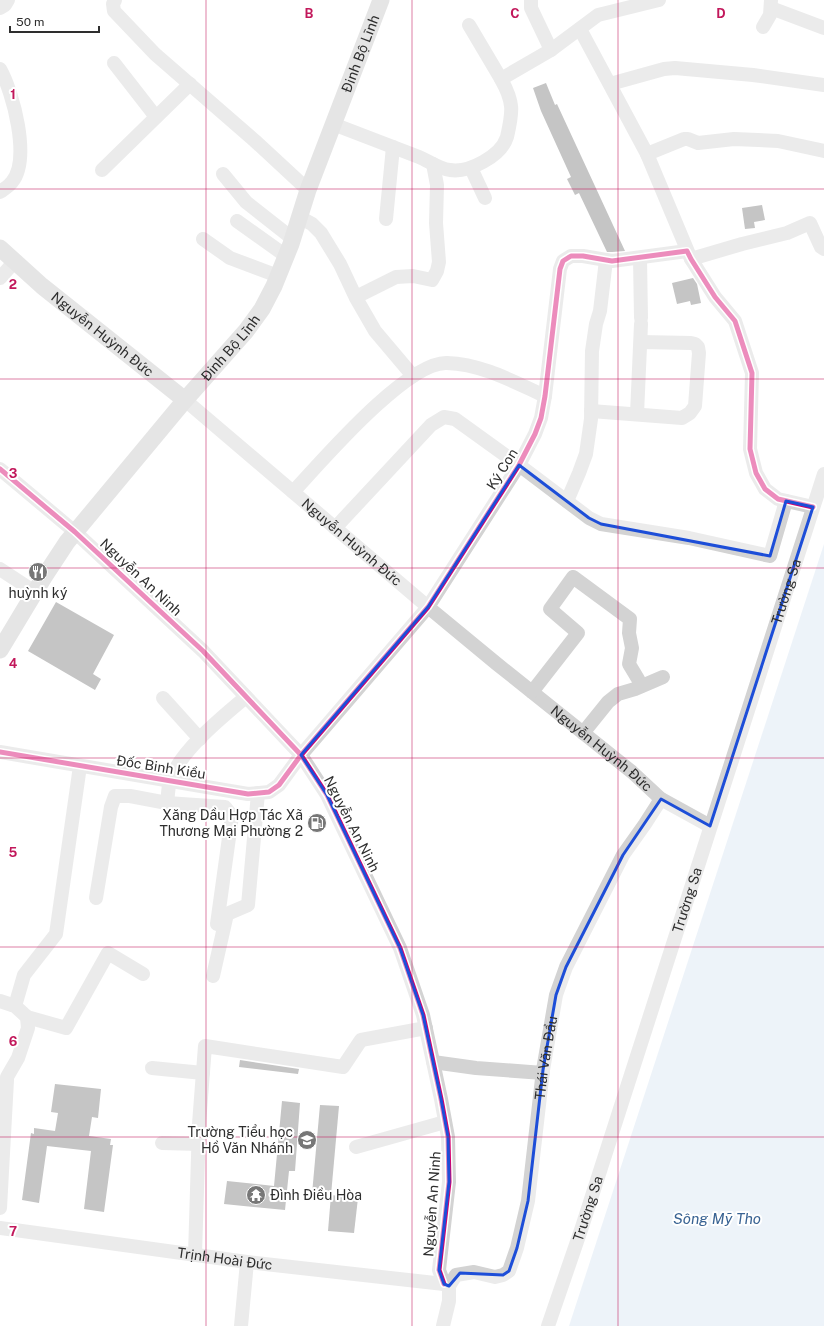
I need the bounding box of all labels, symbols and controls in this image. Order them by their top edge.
text: B [305,6,314,21]
text: C [510,6,520,21]
text: D [716,6,726,21]
scale bar [10,8,99,34]
street label: Đinh Bộ Lĩnh [338,13,383,95]
text: 50 m [16,15,44,29]
text: 1 [10,87,16,102]
text: 2 [9,277,17,292]
street label: Nguyễn Huỳnh Đức [48,289,157,380]
street label: Đinh Bộ Lĩnh [198,312,263,384]
street label: Ký Con [483,445,521,493]
text: 3 [9,466,18,481]
street label: Nguyễn Huỳnh Đức [298,495,405,589]
street label: Nguyễn An Ninh [97,535,185,619]
street label: Trường Sa [768,557,804,626]
restaurant icon: huỳnh ký [27,561,49,583]
place label: huỳnh ký [9,585,68,601]
text: 4 [9,656,18,671]
street label: Nguyễn Huỳnh Đức [548,702,655,795]
street label: Đốc Binh Kiều [115,752,207,782]
street label: Nguyễn An Ninh [321,773,383,875]
place label: Xăng Dầu Hợp Tác Xã Thương Mại Phường 2 [159,807,303,839]
fuel station icon: Xăng Dầu Hợp Tác Xã Thương Mại Phường 2 [306,812,328,834]
text: 5 [9,845,18,860]
street label: Trường Sa [669,865,705,935]
street label: Thái Văn Đẩu [532,1015,560,1101]
text: 6 [9,1034,18,1049]
place label: Trường Tiểu học Hồ Văn Nhánh [187,1124,293,1156]
school or university icon: Trường Tiểu học Hồ Văn Nhánh [296,1129,318,1151]
street label: Nguyễn An Ninh [420,1151,444,1257]
street label: Trường Sa [570,1174,606,1243]
temple icon: Đình Điều Hòa [245,1184,267,1206]
place label: Đình Điều Hòa [270,1187,362,1203]
water label: Sông Mỹ Tho [673,1210,761,1227]
text: 7 [9,1224,17,1239]
street label: Trịnh Hoài Đức [176,1244,273,1273]

